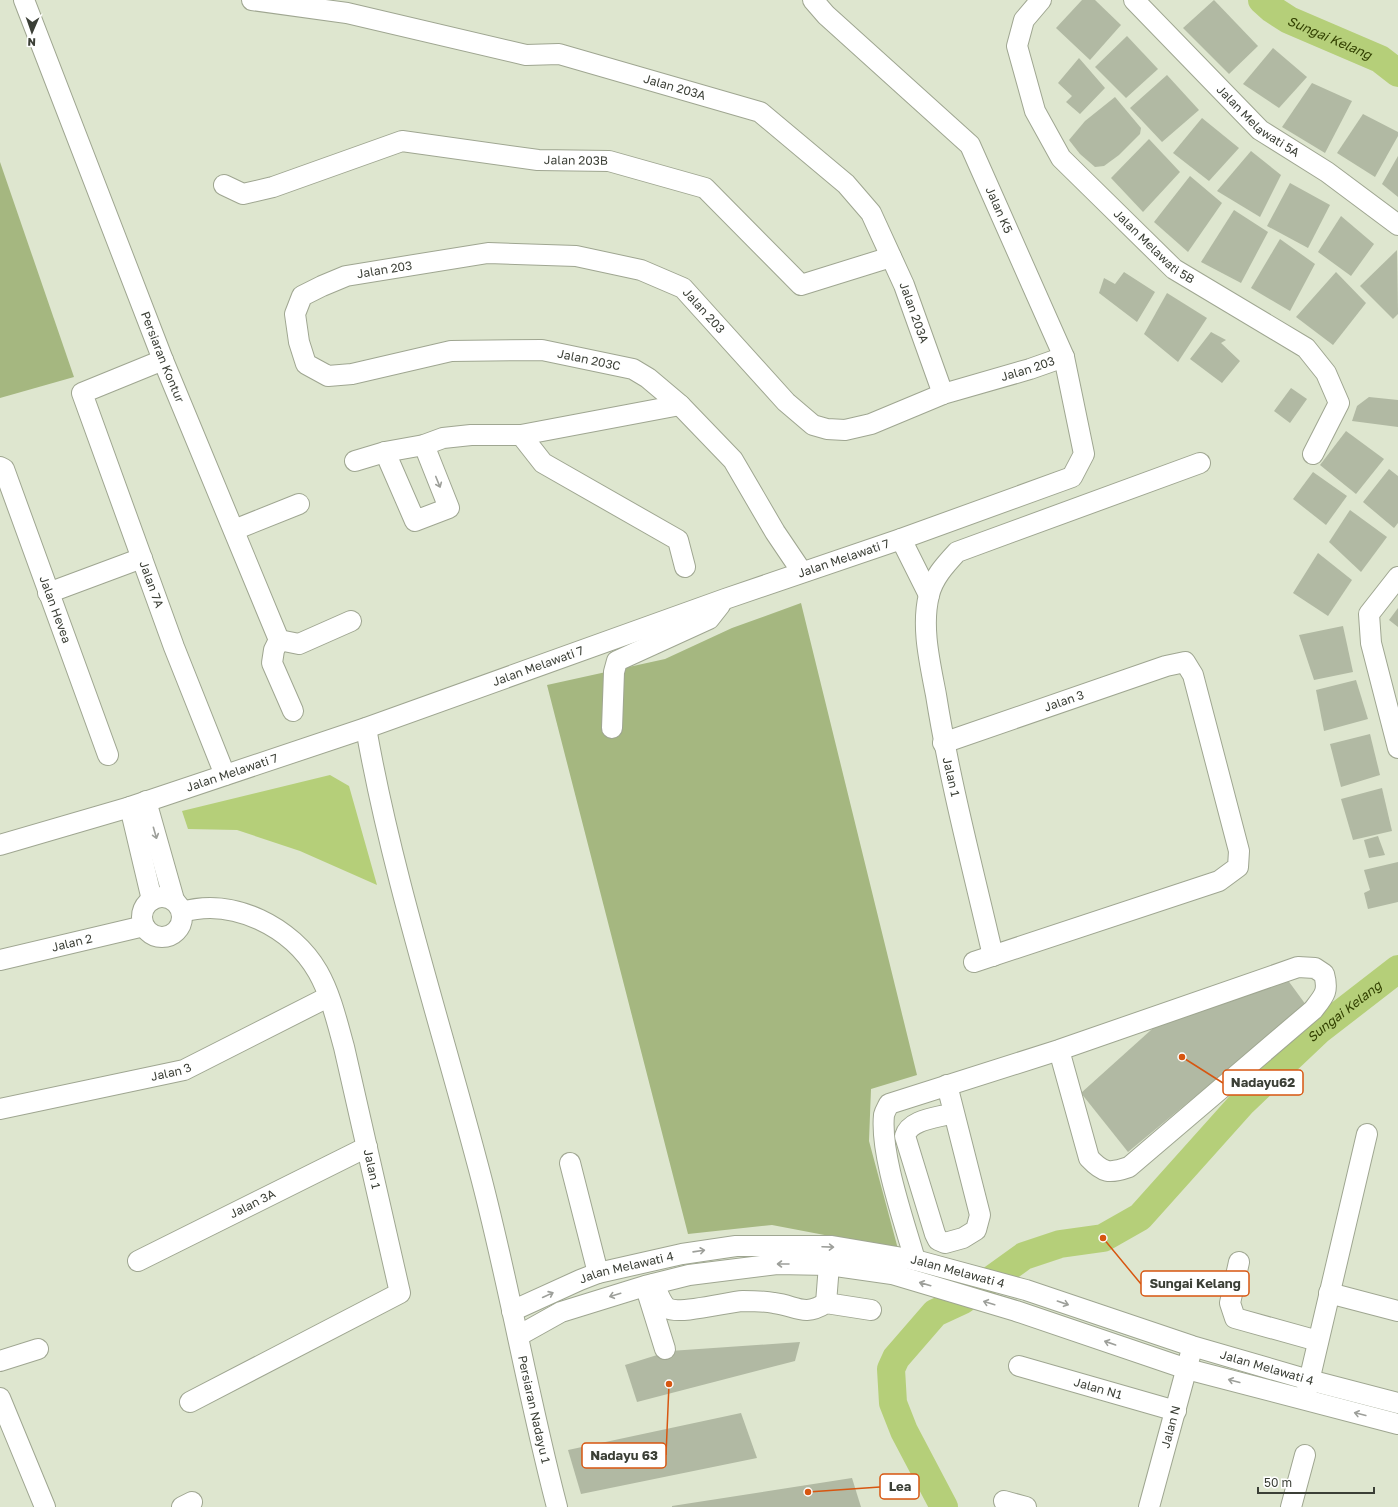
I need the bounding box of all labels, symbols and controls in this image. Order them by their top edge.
north arrow [12,12,52,52]
water label: Sungai Kelang [1285,12,1375,63]
text: N [27,36,36,49]
street label: Jalan 203A [642,71,707,103]
street label: Jalan Melawati 5A [1214,82,1303,160]
street label: Jalan 203B [544,152,608,168]
street label: Jalan K5 [983,184,1016,236]
street label: Jalan Melawati 5B [1111,206,1197,287]
street label: Jalan 203 [355,257,413,281]
street label: Jalan 203A [897,280,932,345]
street label: Jalan 203 [680,285,728,336]
street label: Persiaran Kontur [138,309,188,405]
street label: Jalan 203C [556,346,622,374]
street label: Jalan 203 [999,353,1057,384]
one-way arrow [435,475,443,487]
street label: Jalan Melawati 7 [796,536,891,581]
street label: Jalan 7A [136,559,167,610]
street label: Jalan Hevea [36,574,75,645]
street label: Jalan Melawati 7 [490,642,585,689]
street label: Jalan 3 [1042,687,1086,715]
street label: Jalan Melawati 7 [184,750,280,795]
street label: Jalan 1 [940,756,963,798]
one-way arrow [152,827,159,840]
street label: Jalan 2 [50,930,94,955]
water label: Sungai Kelang [1304,976,1385,1045]
street label: Jalan 3 [149,1059,194,1084]
callout: Nadayu62 [1223,1070,1303,1095]
text: Nadayu62 [1231,1074,1295,1090]
street label: Jalan 1 [360,1148,384,1190]
street label: Jalan 3A [227,1186,278,1221]
one-way arrow [821,1243,834,1250]
one-way arrow [692,1247,705,1255]
street label: Jalan Melawati 4 [577,1248,675,1287]
street label: Jalan Melawati 4 [910,1251,1006,1291]
one-way arrow [777,1260,790,1268]
callout: Sungai Kelang [1141,1271,1249,1296]
text: Sungai Kelang [1149,1275,1241,1291]
one-way arrow [919,1280,932,1287]
one-way arrow [541,1291,553,1298]
one-way arrow [608,1292,621,1299]
one-way arrow [983,1299,996,1306]
one-way arrow [1057,1299,1069,1307]
one-way arrow [1105,1338,1117,1346]
street label: Jalan Melawati 4 [1218,1347,1315,1388]
street label: Persiaran Nadayu 1 [515,1354,554,1465]
street label: Jalan N1 [1072,1374,1124,1402]
one-way arrow [1228,1377,1241,1384]
street label: Jalan N [1157,1404,1183,1450]
one-way arrow [1354,1410,1367,1417]
callout: Nadayu 63 [582,1443,666,1468]
text: Nadayu 63 [590,1447,658,1463]
scale bar [1258,1469,1374,1495]
callout: Lea [880,1474,919,1499]
text: 50 m [1264,1475,1292,1490]
text: Lea [889,1478,912,1494]

